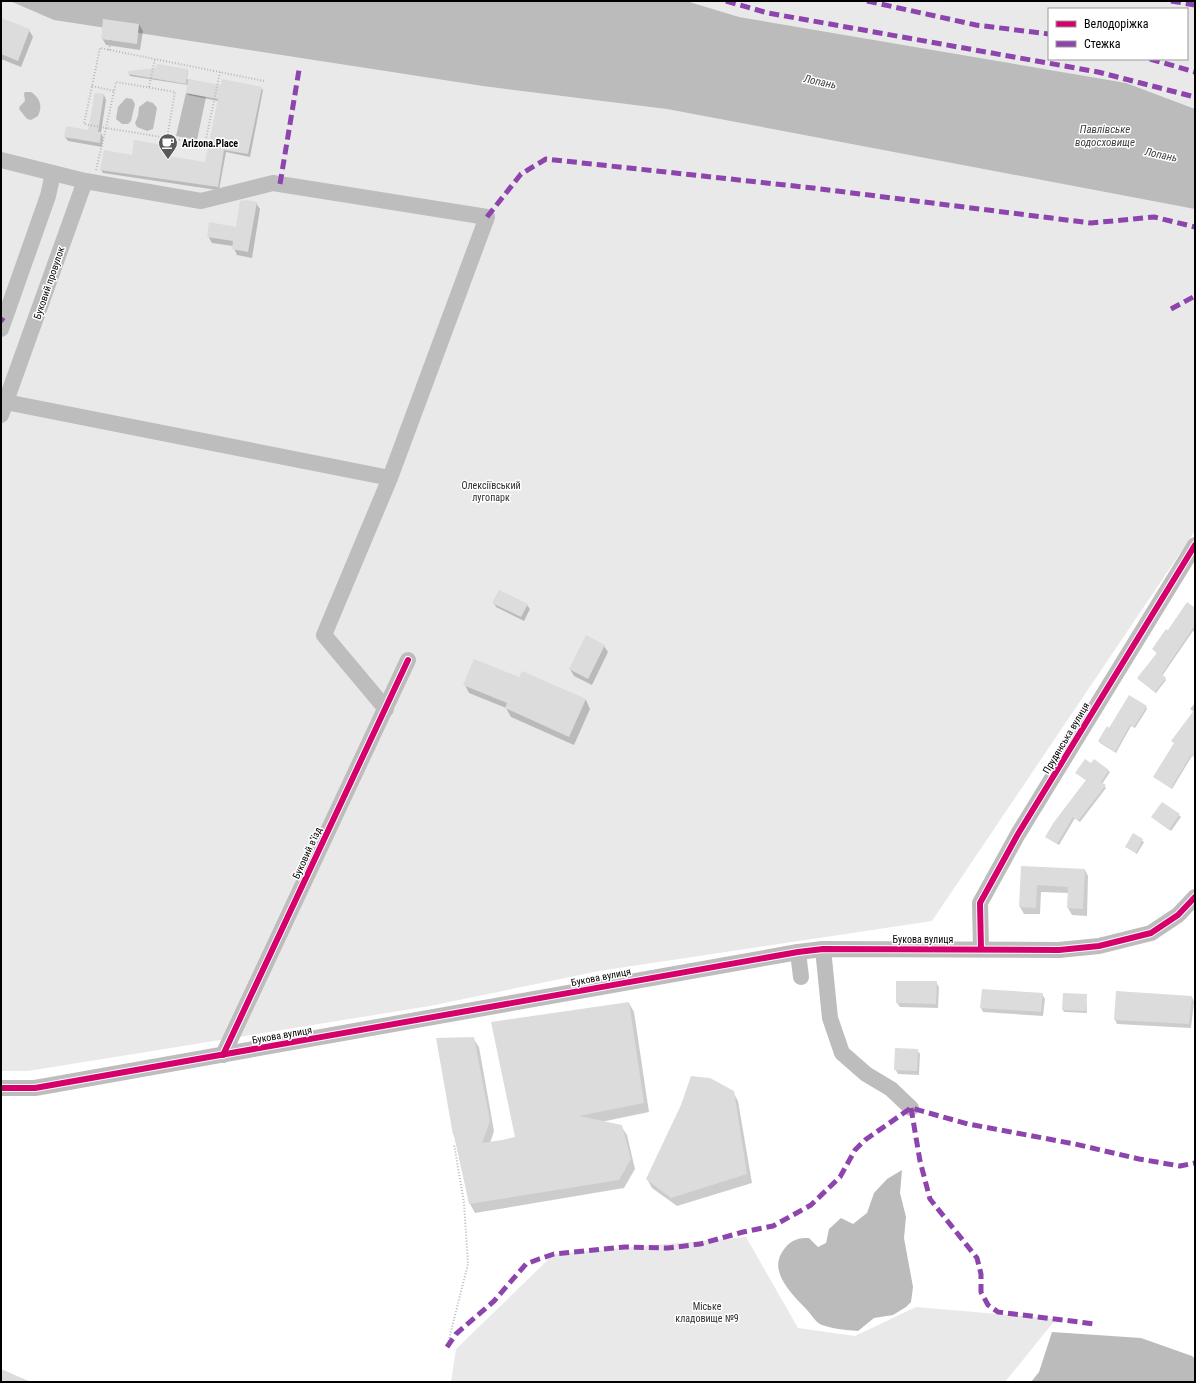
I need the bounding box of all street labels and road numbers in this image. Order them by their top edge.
street label: Буковий провулок [31,245,67,321]
street label: Прудянська вулиця [1040,700,1092,775]
street label: Буковий в'їзд [290,825,324,881]
street label: Букова вулиця [893,934,954,945]
street label: Букова вулиця [570,966,632,988]
street label: Букова вулиця [251,1024,313,1046]

